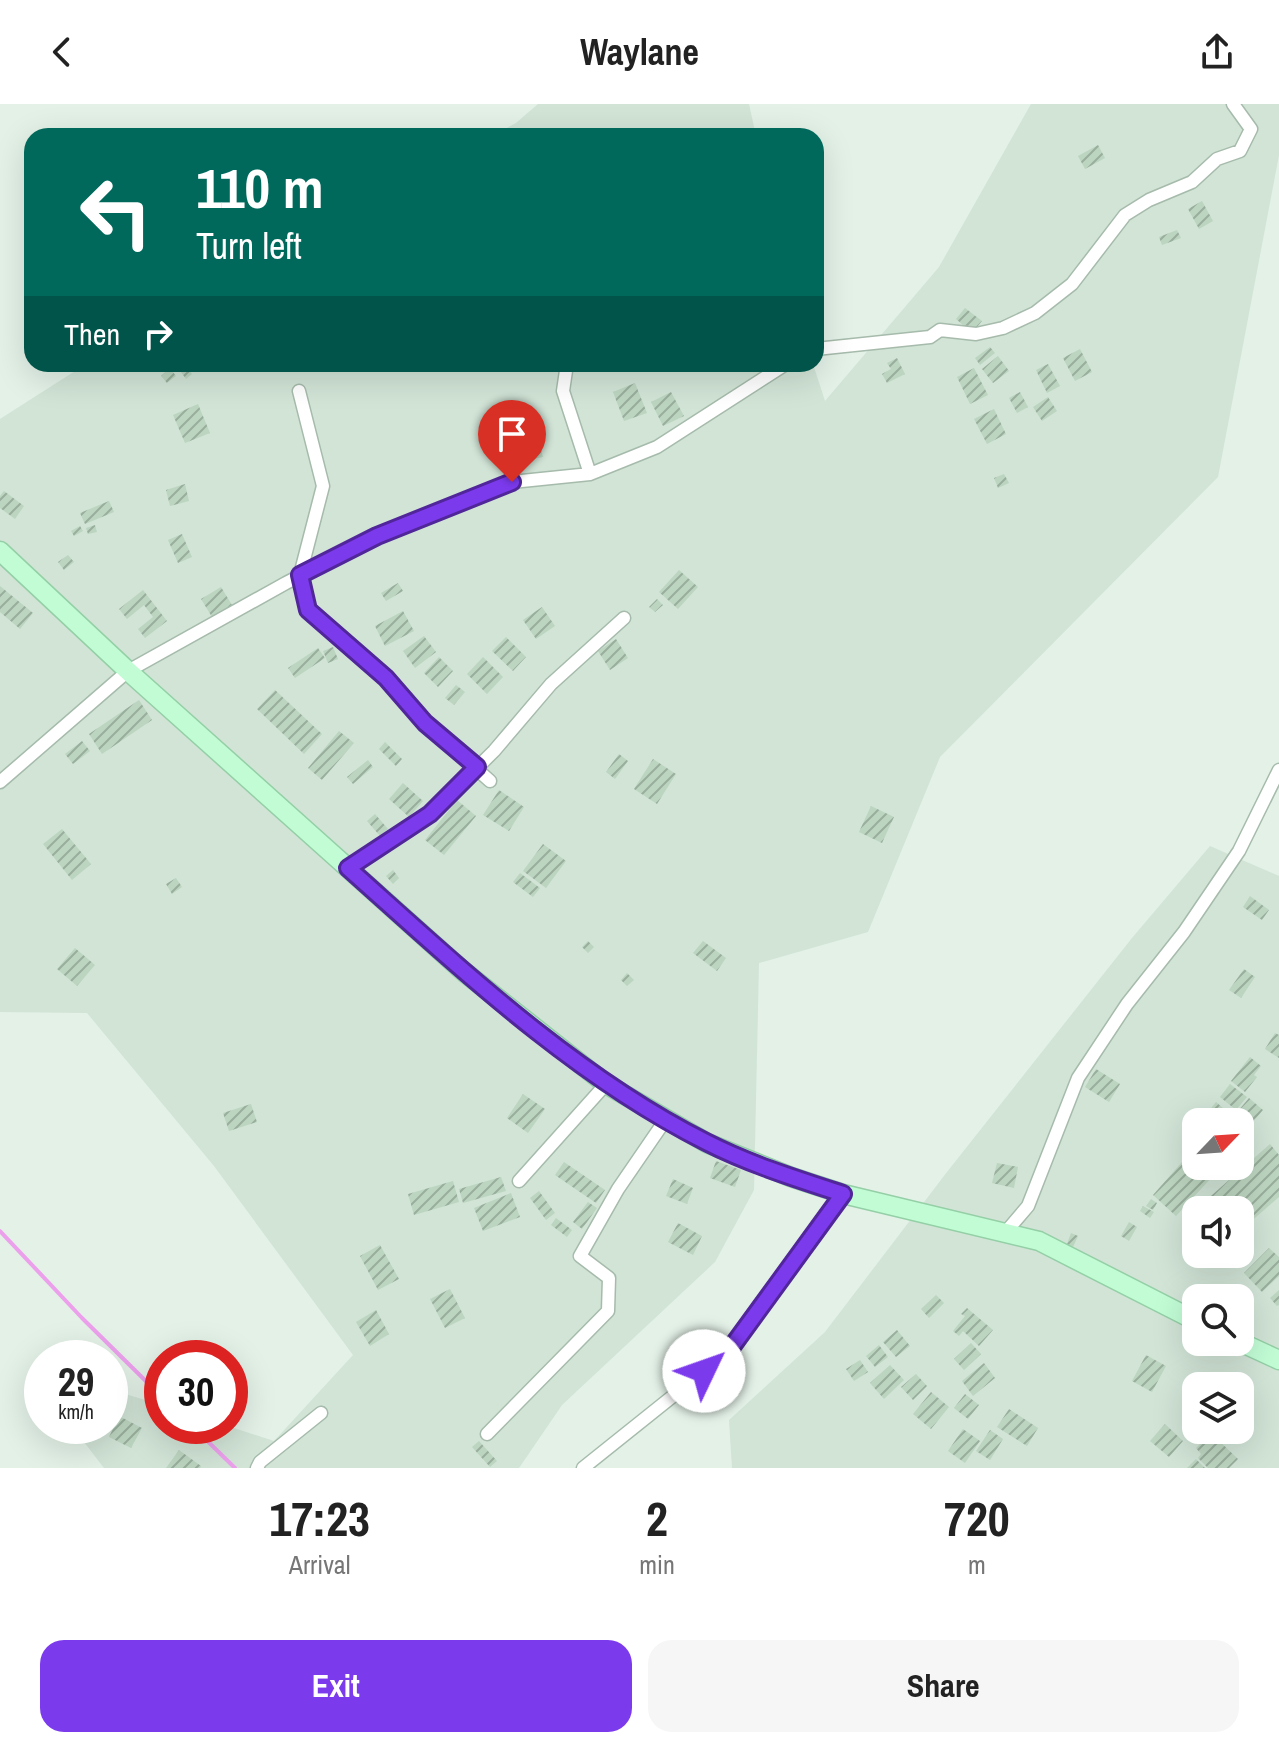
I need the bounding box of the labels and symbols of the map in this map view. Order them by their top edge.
pin [478,400,546,482]
north arrow [1182,1108,1254,1180]
position arrow [662,1329,746,1413]
speed limit sign: 30 [144,1340,248,1444]

